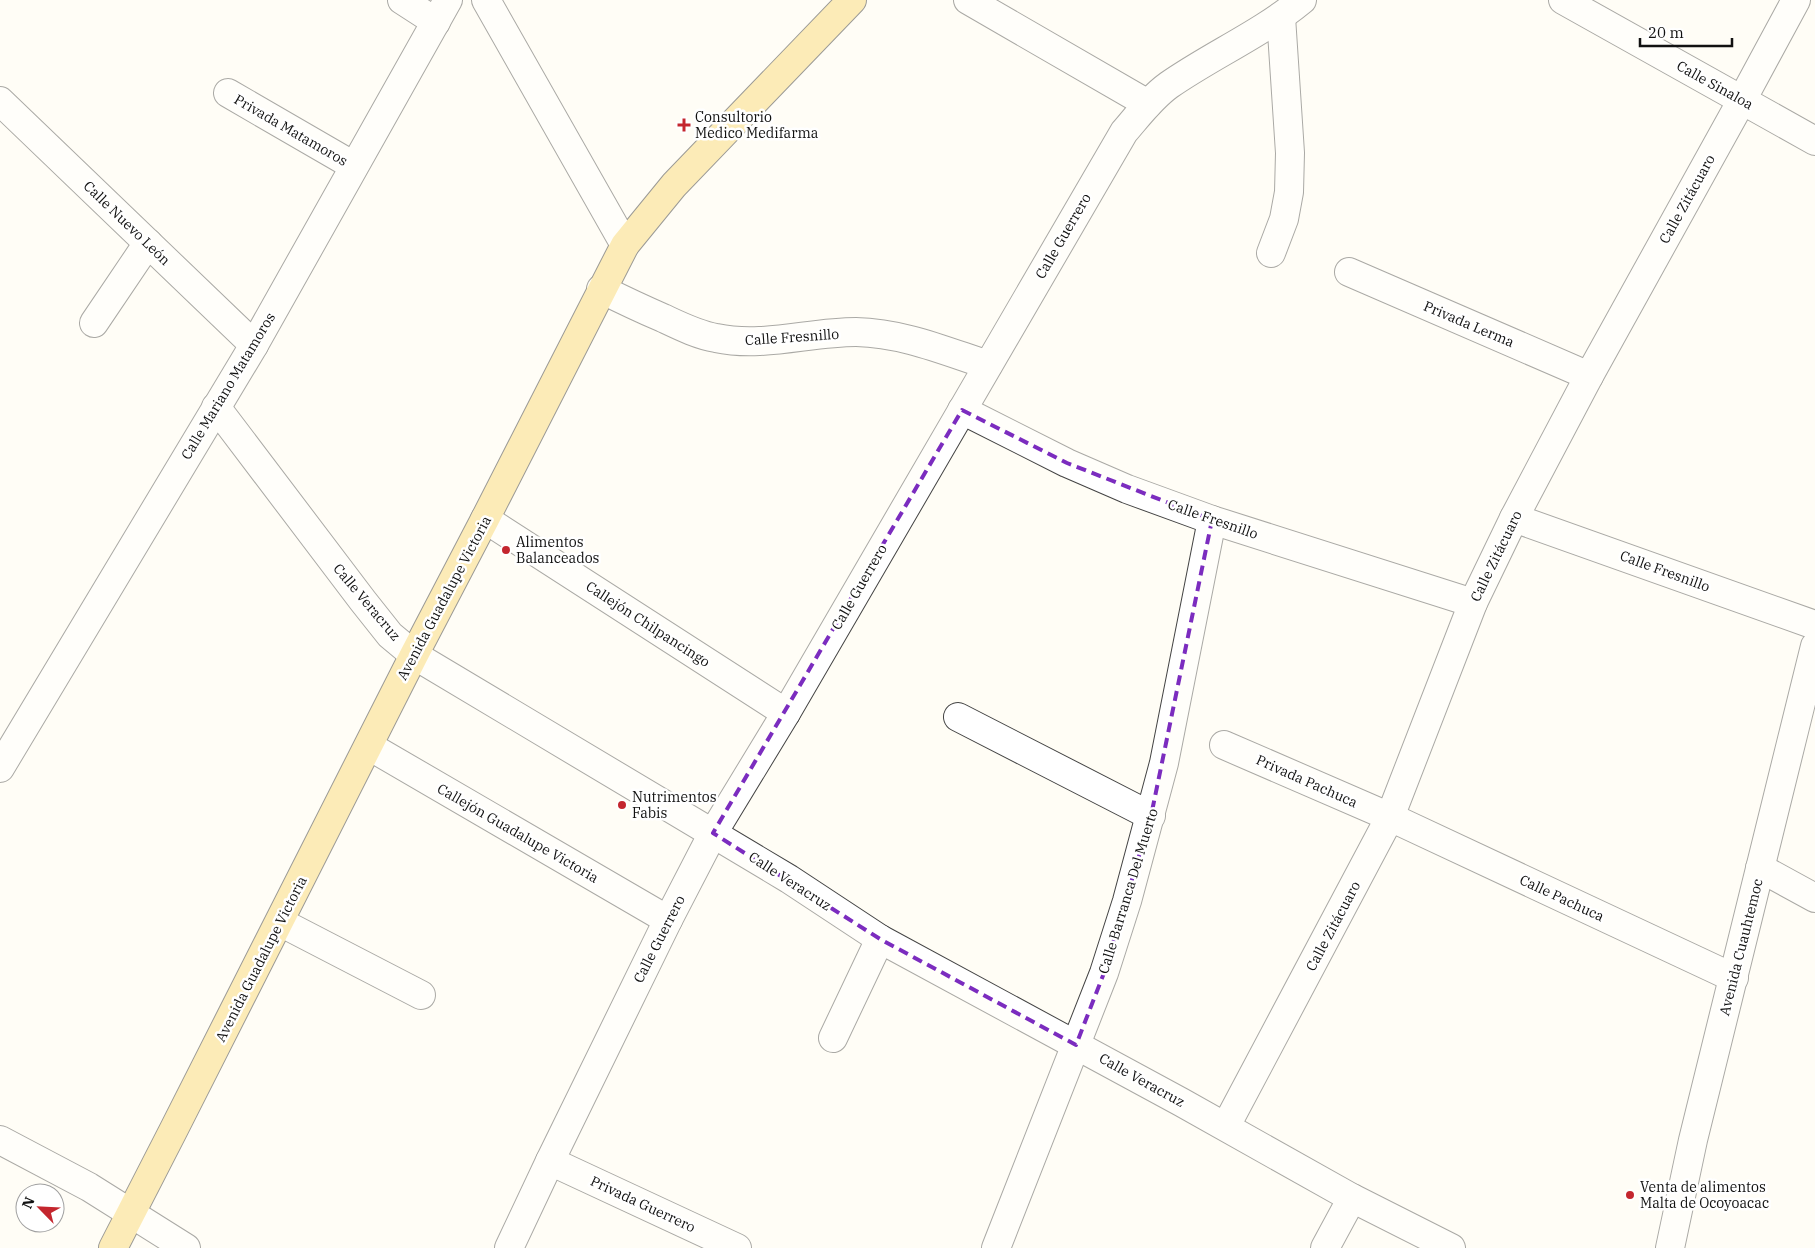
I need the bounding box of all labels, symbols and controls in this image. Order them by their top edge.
scale bar [1640,15,1732,47]
text: 20 m [1648,23,1684,42]
street label: Calle Sinaloa [1674,57,1757,114]
street label: Privada Matamoros [231,90,351,170]
place label: Consultorio Medico Medifarma [695,108,819,142]
marker: Consultorio Medico Medifarma [677,118,691,132]
street label: Calle Zitácuaro [1655,151,1719,247]
street label: Calle Nuevo León [80,177,174,269]
street label: Calle Guerrero [1031,190,1095,282]
street label: Privada Lerma [1421,297,1517,351]
street label: Calle Mariano Matamoros [177,309,279,463]
street label: Calle Fresnillo [744,325,840,349]
street label: Calle Fresnillo [1165,495,1261,543]
street label: Calle Zitácuaro [1466,507,1526,605]
street label: Avenida Guadalupe Victoria [393,512,495,683]
place label: Alimentos Balanceados [516,533,600,567]
street label: Calle Guerrero [827,541,891,633]
marker: Alimentos Balanceados [500,544,512,556]
street label: Calle Fresnillo [1618,546,1712,596]
street label: Calle Veracruz [330,560,404,644]
street label: Callejón Chilpancingo [582,577,714,671]
street label: Privada Pachuca [1253,751,1361,812]
street label: Callejón Guadalupe Victoria [434,779,602,887]
place label: Nutrimentos Fabis [632,788,717,822]
marker: Nutrimentos Fabis [616,799,628,811]
street label: Calle Barranca Del Muerto [1094,806,1162,976]
street label: Calle Veracruz [745,848,835,914]
street label: Calle Pachuca [1517,871,1608,926]
street label: Avenida Guadalupe Victoria [211,873,311,1045]
street label: Avenida Cuauhtemoc [1715,877,1767,1017]
street label: Calle Zitácuaro [1302,878,1364,974]
street label: Calle Guerrero [629,892,689,986]
street label: Calle Veracruz [1096,1049,1188,1111]
street label: Privada Guerrero [588,1172,698,1236]
place label: Venta de alimentos Malta de Ocoyoacac [1640,1178,1769,1212]
north arrow [15,1183,65,1233]
marker: Venta de alimentos Malta de Ocoyoacac [1624,1189,1636,1201]
text: N [18,1194,39,1211]

